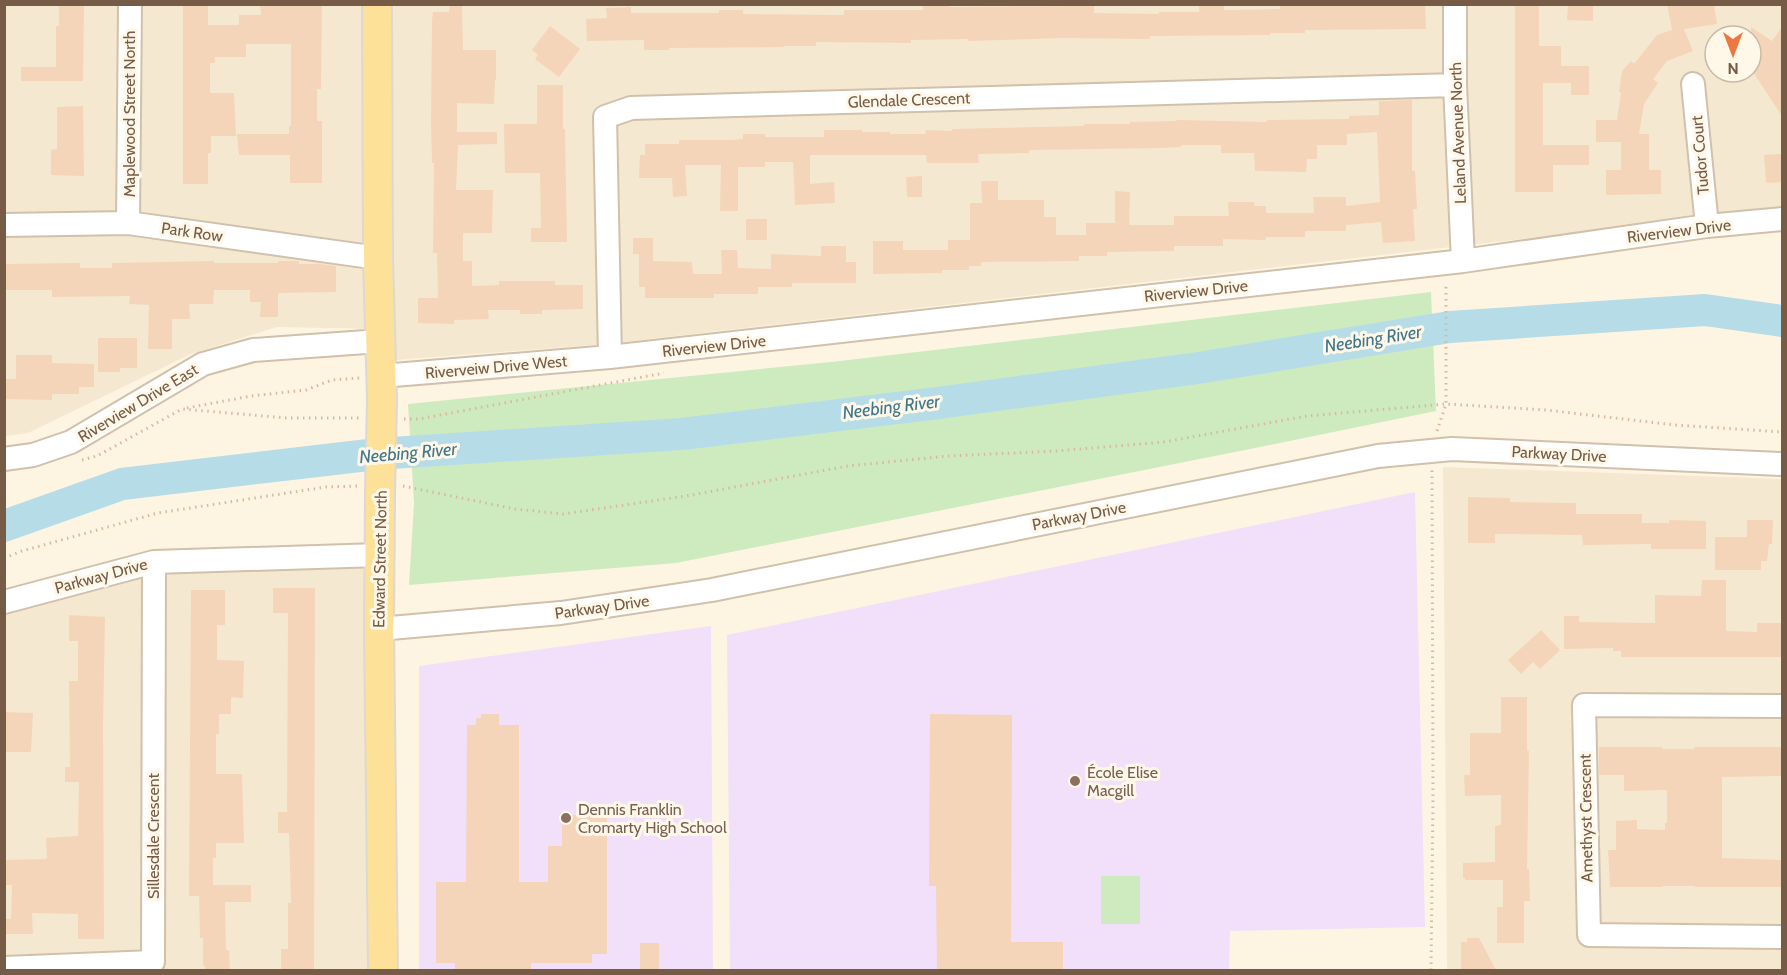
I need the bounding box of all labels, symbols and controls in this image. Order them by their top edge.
north arrow [1703,24,1763,84]
street label: Maplewood Street North [120,31,139,197]
text: N [1727,59,1739,78]
street label: Leland Avenue North [1446,62,1470,204]
street label: Glendale Crescent [847,88,971,112]
street label: Tudor Court [1687,114,1713,195]
street label: Riverview Drive [1626,215,1732,247]
street label: Park Row [160,218,224,246]
street label: Riverview Drive [1143,276,1249,306]
water label: Neebing River [1323,320,1425,358]
street label: Riverview Drive [661,331,767,361]
street label: Riverveiw Drive West [424,351,568,383]
street label: Riverview Drive East [75,359,202,446]
water label: Neebing River [841,390,942,424]
water label: Neebing River [358,438,459,468]
street label: Parkway Drive [1511,442,1607,466]
street label: Edward Street North [369,490,391,628]
street label: Parkway Drive [1030,498,1128,534]
street label: Parkway Drive [53,554,149,598]
street label: Parkway Drive [553,591,651,623]
street label: Amethyst Crescent [1575,753,1597,882]
place label: École Elise Macgill [1087,763,1158,800]
street label: Sillesdale Crescent [144,772,163,899]
marker: École Elise Macgill [1068,774,1082,788]
place label: Dennis Franklin Cromarty High School [578,800,727,837]
marker: Dennis Franklin Cromarty High School [559,811,573,825]

